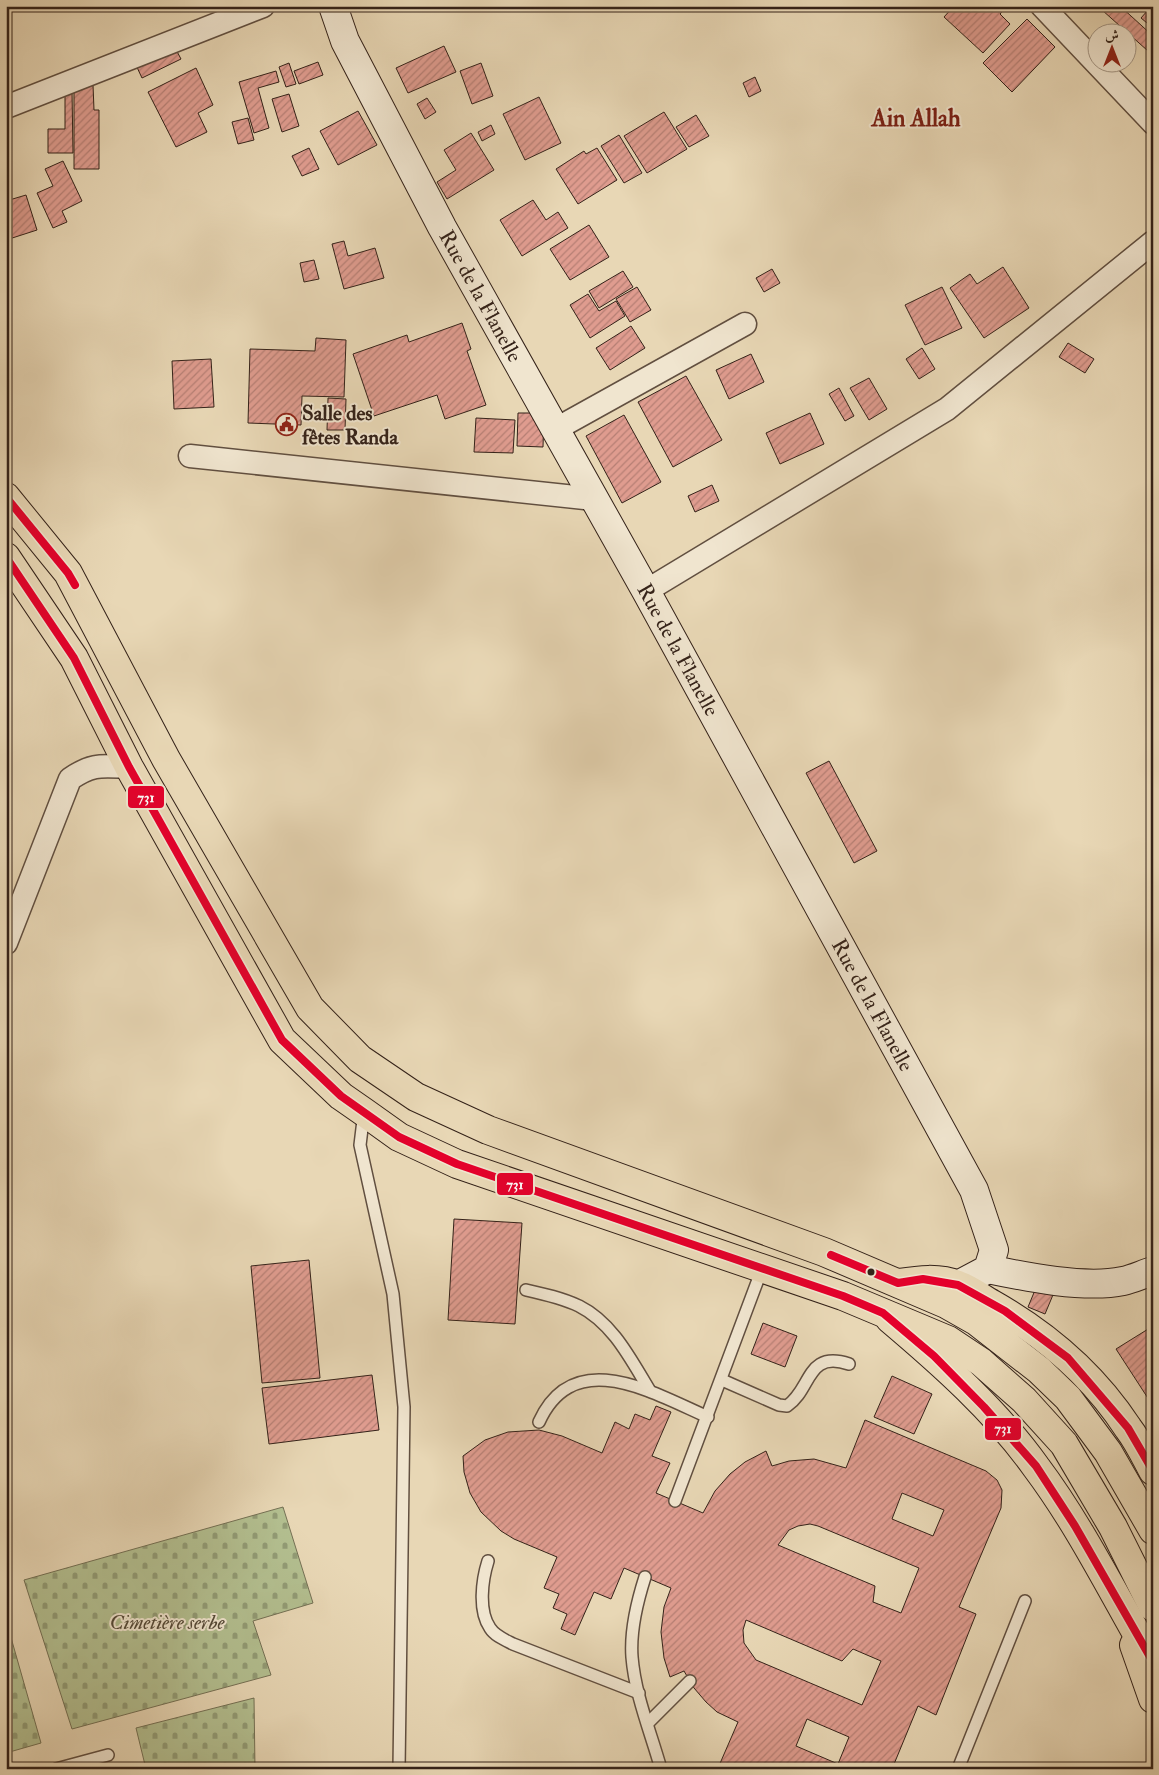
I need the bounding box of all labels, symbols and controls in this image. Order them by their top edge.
north arrow [1086,22,1136,72]
text: ش [1105,27,1119,44]
district label: Ain Allah [870,103,961,134]
street label: Rue de la Flanelle [433,225,529,367]
place label: Salle des fêtes Randa [302,400,399,451]
public building icon: Salle des fêtes Randa [274,413,298,437]
street label: Rue de la Flanelle [631,579,725,721]
line badge: 731 [127,785,165,809]
text: 731 [138,789,154,806]
street label: Rue de la Flanelle [825,934,920,1076]
line badge: 731 [496,1172,534,1196]
text: 731 [507,1176,523,1193]
unlabelled marker [866,1267,876,1277]
line badge: 731 [984,1417,1022,1441]
text: 731 [995,1420,1011,1437]
park label: Cimetière serbe [109,1609,226,1636]

